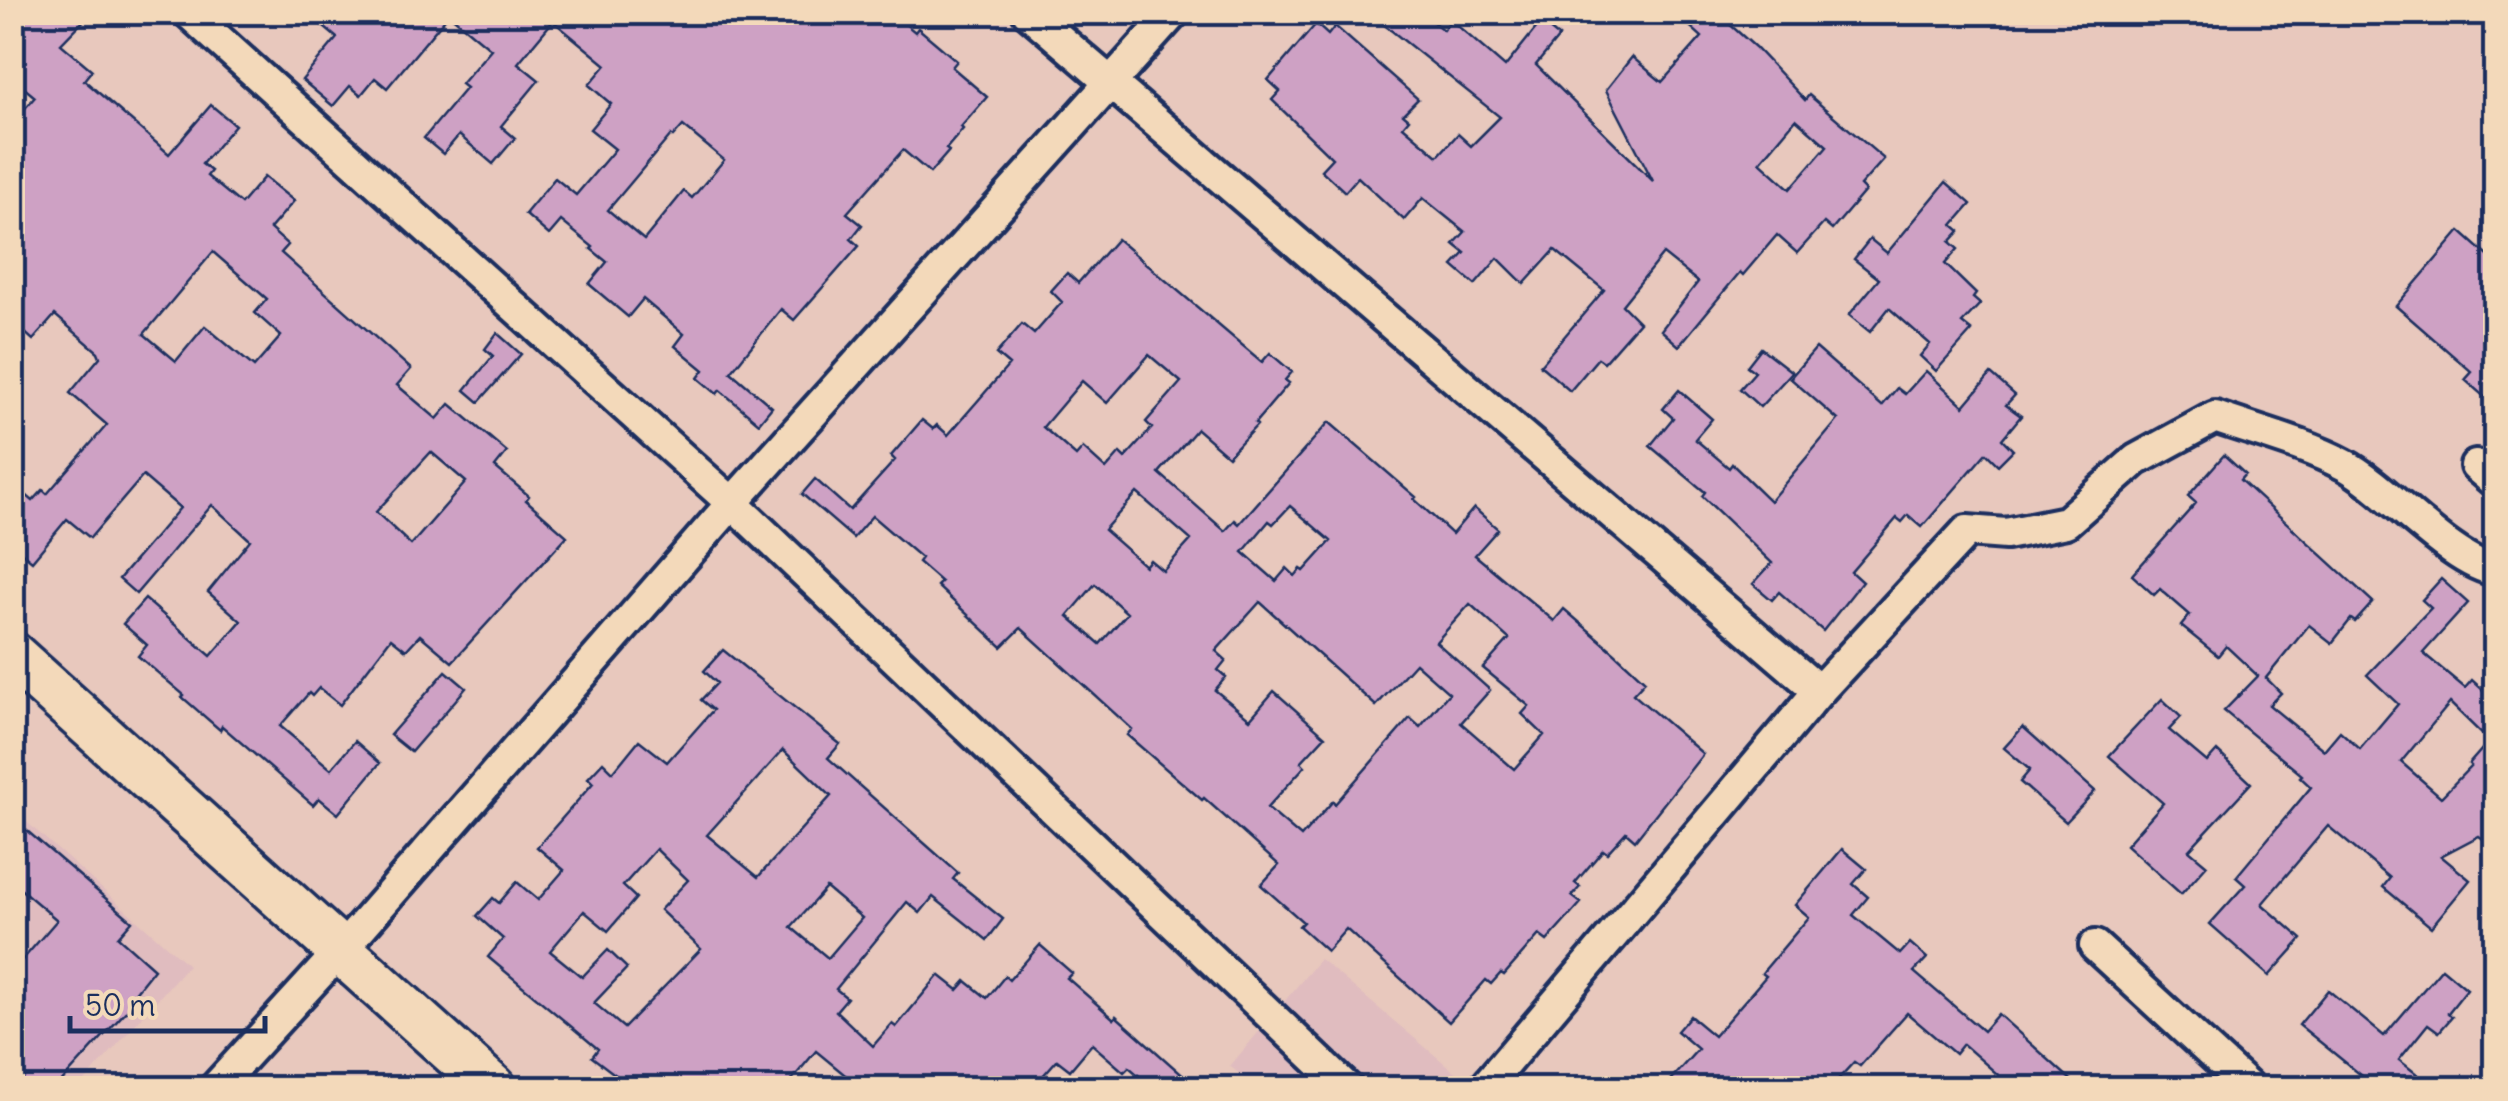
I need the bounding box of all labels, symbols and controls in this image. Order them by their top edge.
scale bar [70,971,265,1033]
text: 50 m [85,986,155,1024]

